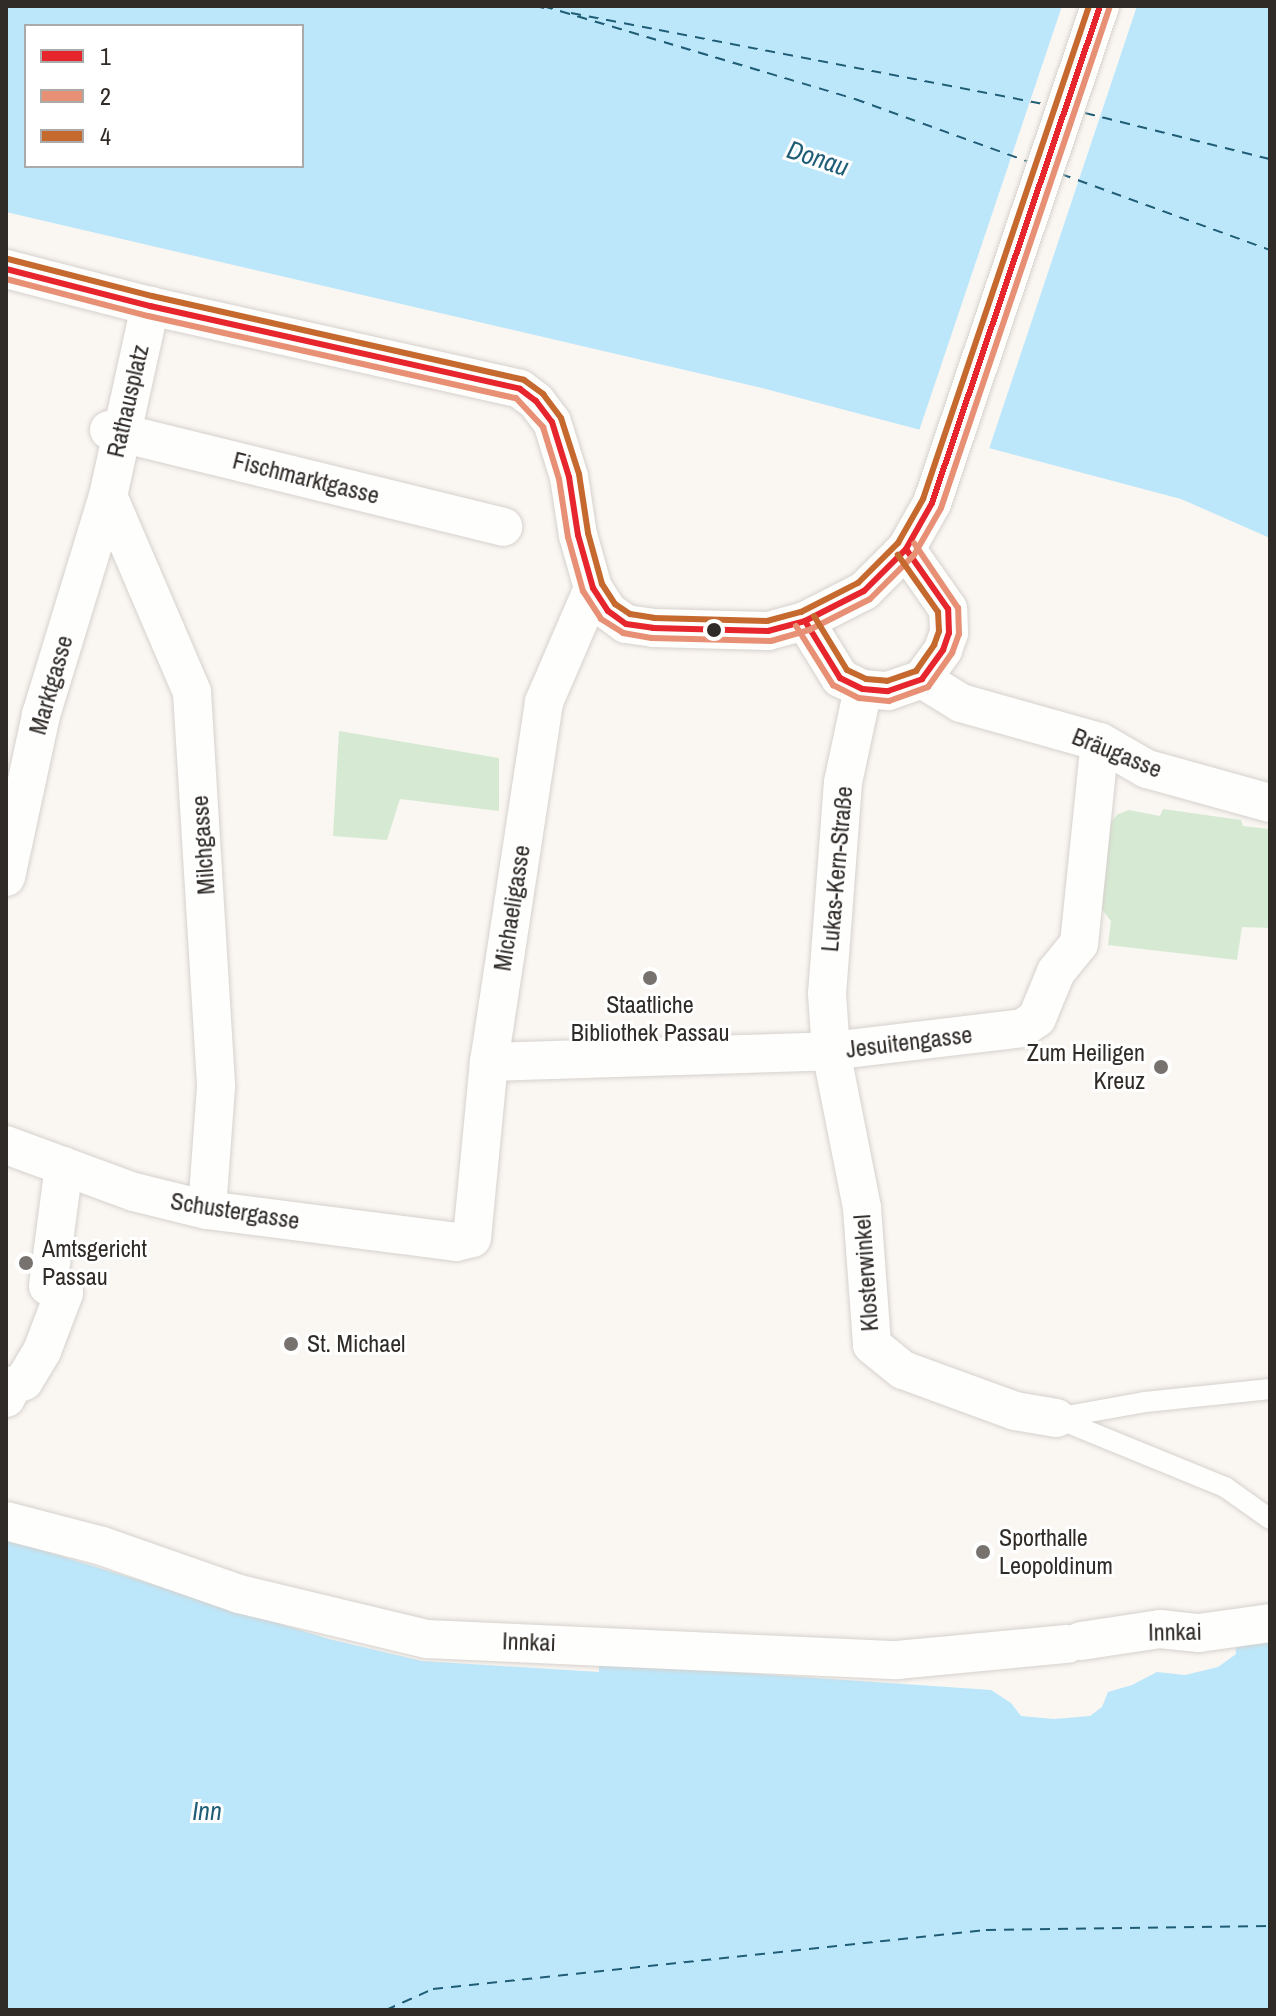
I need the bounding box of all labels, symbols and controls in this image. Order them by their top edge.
legend [24,24,304,168]
text: 1 [100,40,111,72]
text: 2 [100,80,111,112]
text: 4 [100,120,111,152]
water label: Donau [783,133,853,183]
street label: Rathausplatz [101,342,155,460]
street label: Fischmarktgasse [230,446,382,510]
unlabelled marker [706,622,722,638]
street label: Marktgasse [23,632,79,738]
street label: Bräugasse [1068,722,1166,784]
street label: Lukas-Kern-Straße [815,785,859,953]
street label: Milchgasse [185,794,221,896]
street label: Michaeligasse [488,843,536,973]
marker: Staatliche Bibliothek Passau [641,969,659,987]
place label: Staatliche Bibliothek Passau [571,991,729,1047]
street label: Jesuitengasse [844,1020,974,1064]
place label: Zum Heiligen Kreuz [1027,1039,1145,1095]
marker: Zum Heiligen Kreuz [1152,1058,1170,1076]
street label: Schustergasse [168,1187,302,1235]
street label: Klosterwinkel [848,1214,884,1332]
place label: Amtsgericht Passau [42,1235,147,1291]
marker: Amtsgericht Passau [17,1254,35,1272]
place label: St. Michael [307,1330,405,1358]
marker: St. Michael [282,1335,300,1353]
place label: Sporthalle Leopoldinum [999,1524,1113,1580]
marker: Sporthalle Leopoldinum [974,1543,992,1561]
street label: Innkai [1148,1617,1202,1647]
street label: Innkai [502,1627,556,1657]
water label: Inn [192,1795,222,1827]

